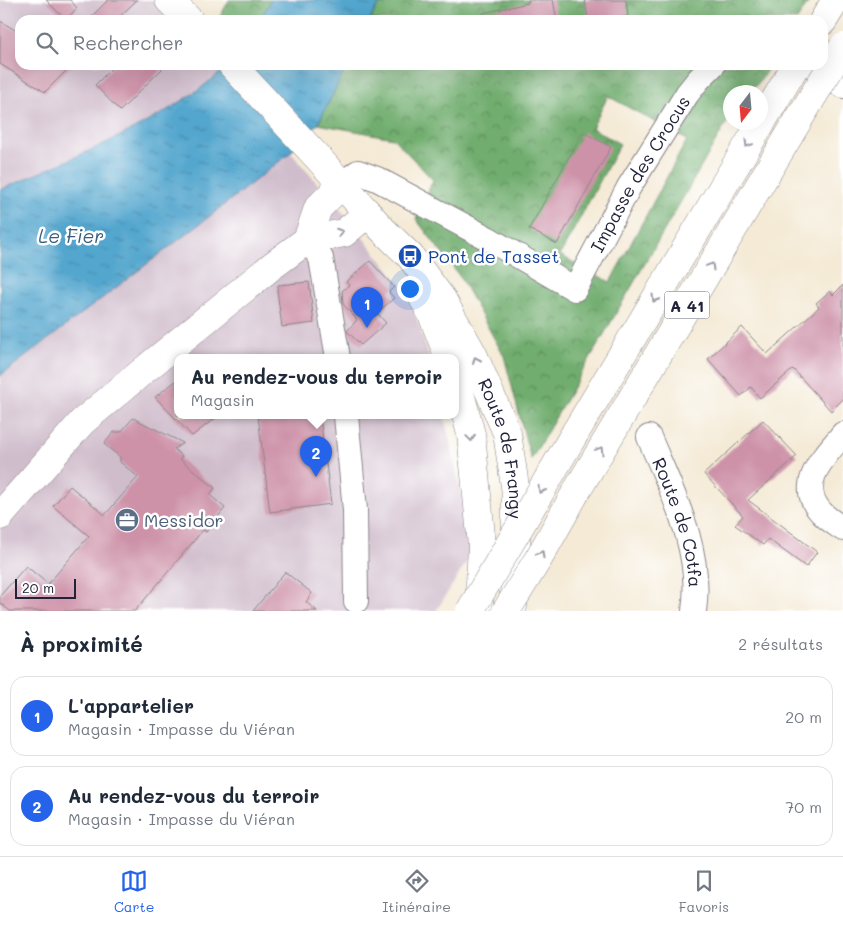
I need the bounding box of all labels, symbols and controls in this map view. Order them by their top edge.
search box [15,15,828,70]
icon: search [33,29,61,57]
text: Rechercher [73,30,183,55]
north arrow [723,85,768,130]
street label: Impasse des Crocus [585,91,695,256]
one-way arrow [744,139,754,148]
water label: Le Fier [38,223,104,248]
one-way arrow [335,228,344,238]
bus stop icon: Pont de Tasset [397,243,423,269]
place label: Pont de Tasset [428,244,559,268]
one-way arrow [705,262,715,271]
your location [397,276,423,302]
pin: 1 [351,287,383,328]
road number: A 41 [664,292,710,318]
one-way arrow [652,293,662,302]
popup [174,354,459,419]
one-way arrow [472,356,482,365]
text: Au rendez-vous du terroir [191,364,442,389]
street label: Route de Frangy [473,374,528,519]
text: Magasin [191,389,254,410]
one-way arrow [466,434,476,443]
pin: 2 [300,436,332,477]
one-way arrow [594,446,604,455]
street label: Route de Cotfa [647,454,708,588]
one-way arrow [538,484,548,493]
office icon: Messidor [114,507,140,533]
place label: Messidor [144,508,224,532]
one-way arrow [534,551,544,560]
scale bar [15,576,76,599]
text: 20 m [22,578,54,597]
text: À proximité [20,630,143,657]
text: 2 résultats [738,633,823,654]
text: L'appartelier [68,693,194,718]
text: 1 [33,706,41,727]
text: 20 m [785,706,822,727]
text: Magasin · Impasse du Viéran [68,718,295,739]
text: Au rendez-vous du terroir [68,783,320,808]
text: 2 [33,796,41,817]
text: 70 m [785,796,822,817]
text: Magasin · Impasse du Viéran [68,808,295,829]
tab: Carte [114,867,154,916]
tab: Itinéraire [382,867,451,916]
tab: Favoris [679,867,729,916]

